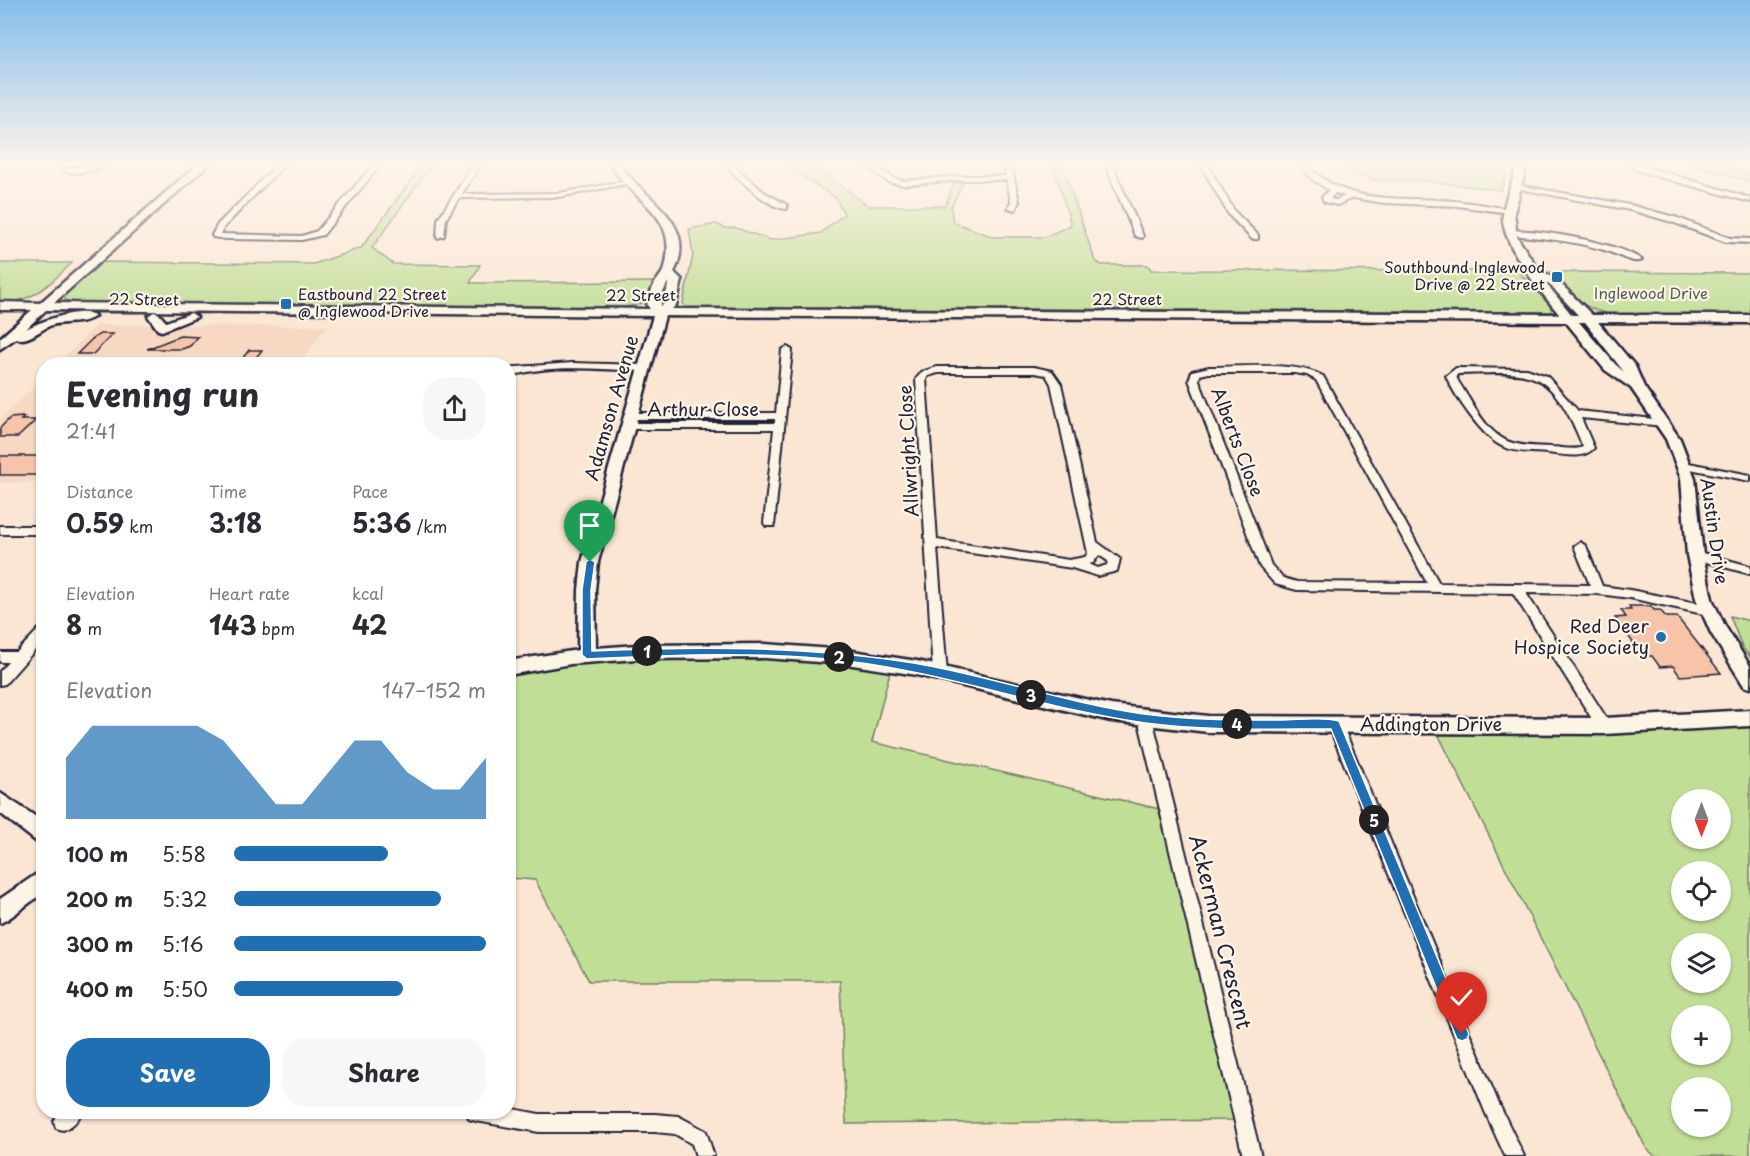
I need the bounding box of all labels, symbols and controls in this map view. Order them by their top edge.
place label: Southbound Inglewood Drive @ 22 Street [1384,255,1545,295]
marker: Southbound Inglewood Drive @ 22 Street [1550,270,1564,284]
park label: Inglewood Drive [1594,281,1708,304]
place label: Eastbound 22 Street @ Inglewood Drive [298,282,447,322]
street label: 22 Street [606,283,676,306]
street label: 22 Street [109,286,179,311]
street label: 22 Street [1092,287,1162,310]
marker: Eastbound 22 Street @ Inglewood Drive [279,297,293,311]
street label: Adamson Avenue [577,332,644,483]
text: Evening run [66,368,259,418]
button: share [423,377,486,440]
street label: Alberts Close [1205,383,1272,500]
street label: Allwright Close [891,384,924,518]
street label: Arthur Close [647,395,759,422]
text: 21:41 [66,416,116,446]
street label: Austin Drive [1695,476,1736,586]
text: Distance [66,479,133,503]
text: Time [209,479,247,503]
text: Pace [352,479,388,503]
pin [564,500,615,562]
text: 0.59 [66,503,124,542]
text: 3:18 [209,503,262,542]
text: 5:36 [352,503,412,542]
icon: arrive [573,509,606,542]
text: km [124,514,153,538]
text: /km [412,514,447,538]
text: Elevation [66,581,135,605]
text: Heart rate [209,581,290,605]
text: kcal [352,581,384,605]
text: 8 [66,605,82,644]
text: 143 [209,605,257,644]
text: 42 [352,605,387,644]
place label: Red Deer Hospice Society [1514,612,1650,660]
text: m [82,616,102,640]
text: bpm [257,616,295,640]
marker: Red Deer Hospice Society [1654,630,1668,644]
pin: 1 [632,636,662,666]
text: 1 [643,639,651,663]
pin: 2 [824,642,854,672]
text: 2 [833,645,845,669]
text: Elevation [66,675,152,705]
text: 147–152 m [382,675,486,705]
pin: 3 [1016,680,1046,710]
text: 3 [1026,683,1036,707]
pin: 4 [1222,709,1252,739]
street label: Addington Drive [1360,710,1502,737]
text: 4 [1232,712,1242,736]
north arrow [1671,789,1731,849]
map controls [1671,789,1731,1137]
pin: 5 [1359,805,1389,835]
text: 5 [1369,808,1379,832]
street label: Ackerman Crescent [1182,831,1262,1032]
text: 100 m [66,839,128,869]
text: 5:58 [162,839,206,869]
button: locate [1671,861,1731,921]
text: 200 m [66,884,133,914]
text: 5:32 [162,884,207,914]
text: 300 m [66,929,134,959]
text: 5:16 [162,929,204,959]
button: layers [1671,933,1731,993]
pin [1436,972,1487,1034]
text: 400 m [66,974,134,1004]
text: 5:50 [162,974,208,1004]
icon: check [1445,981,1478,1014]
button: + [1671,1005,1731,1065]
button: Save [66,1038,270,1107]
button: Share [282,1038,486,1107]
button: − [1671,1077,1731,1137]

